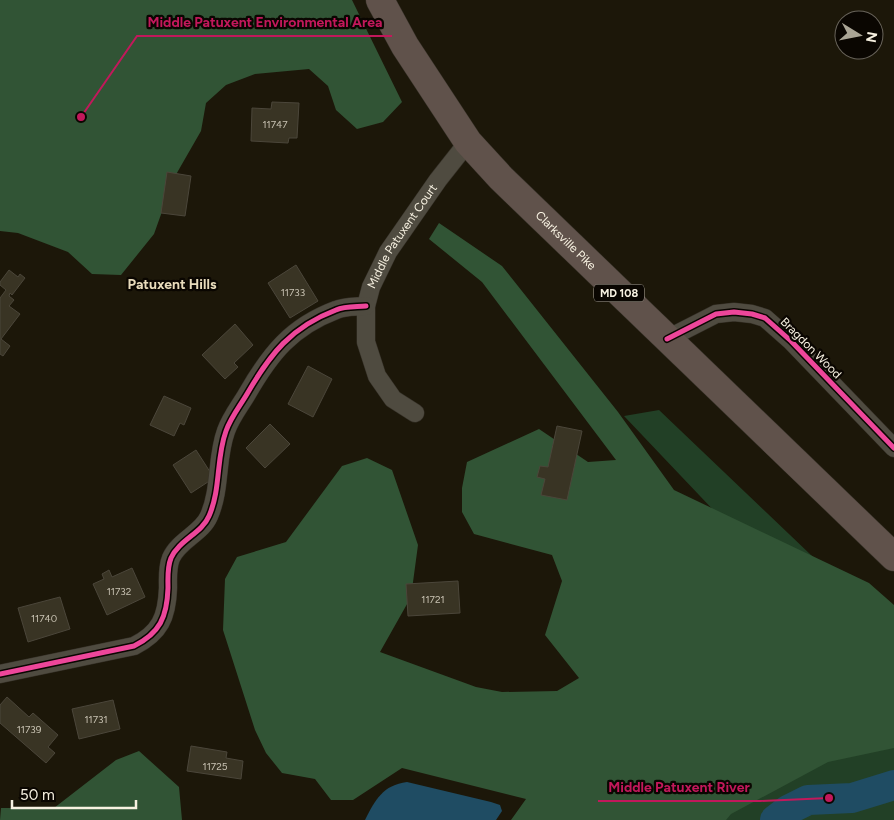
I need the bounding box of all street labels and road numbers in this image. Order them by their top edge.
street label: Middle Patuxent Court [364,181,440,291]
street label: Clarksville Pike [533,208,599,273]
road number: MD 108 [594,284,644,302]
street label: Bragdon Wood [778,315,844,381]

